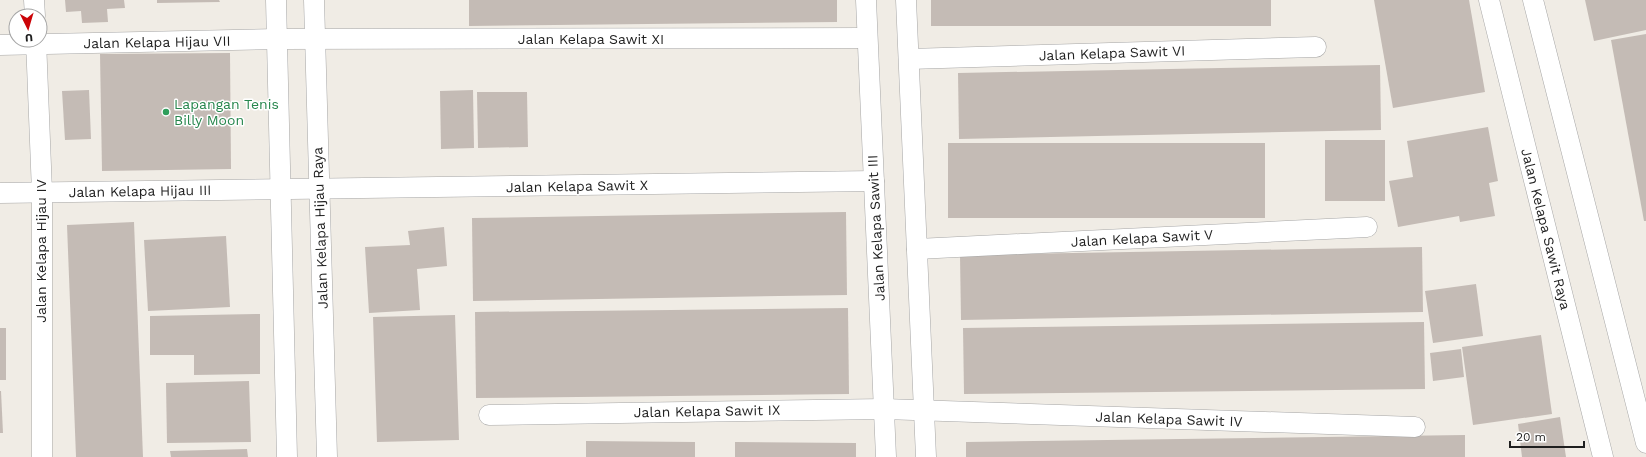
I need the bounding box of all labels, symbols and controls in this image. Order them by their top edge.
north arrow [8,8,48,48]
text: U [24,31,33,44]
street label: Jalan Kelapa Sawit XI [518,31,664,47]
street label: Jalan Kelapa Hijau VII [83,33,231,51]
street label: Jalan Kelapa Sawit VI [1038,42,1186,64]
place label: Lapangan Tenis Billy Moon [174,96,279,128]
marker: Lapangan Tenis Billy Moon [161,107,171,117]
street label: Jalan Kelapa Hijau Raya [309,147,331,309]
street label: Jalan Kelapa Sawit Raya [1518,147,1574,311]
street label: Jalan Kelapa Sawit III [864,154,888,302]
street label: Jalan Kelapa Sawit X [506,177,648,195]
street label: Jalan Kelapa Hijau IV [33,179,49,323]
street label: Jalan Kelapa Hijau III [68,182,212,200]
street label: Jalan Kelapa Sawit V [1070,226,1214,250]
street label: Jalan Kelapa Sawit IX [634,402,780,420]
street label: Jalan Kelapa Sawit IV [1095,408,1243,430]
scale bar [1510,423,1584,449]
text: 20 m [1516,430,1546,444]

